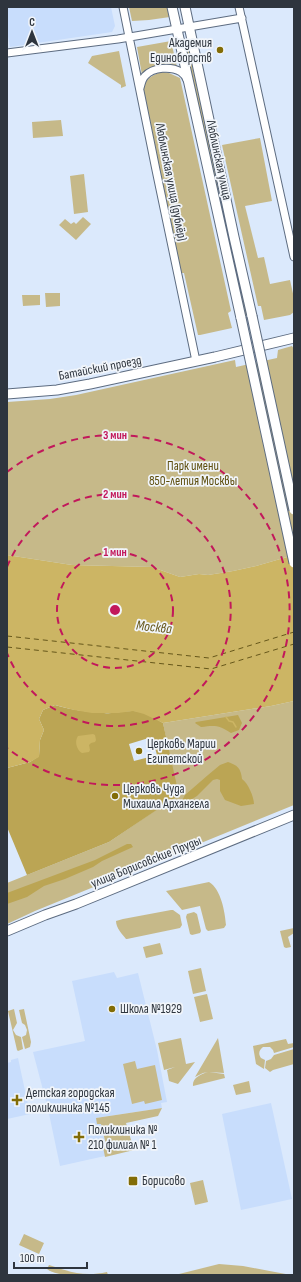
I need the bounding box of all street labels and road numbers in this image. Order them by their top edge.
street label: Люблинская улица [203,118,235,201]
street label: Люблинская улица (дублёр) [152,121,190,243]
street label: Батайский проезд [57,352,143,384]
street label: улица Борисовские Пруды [88,833,204,891]

